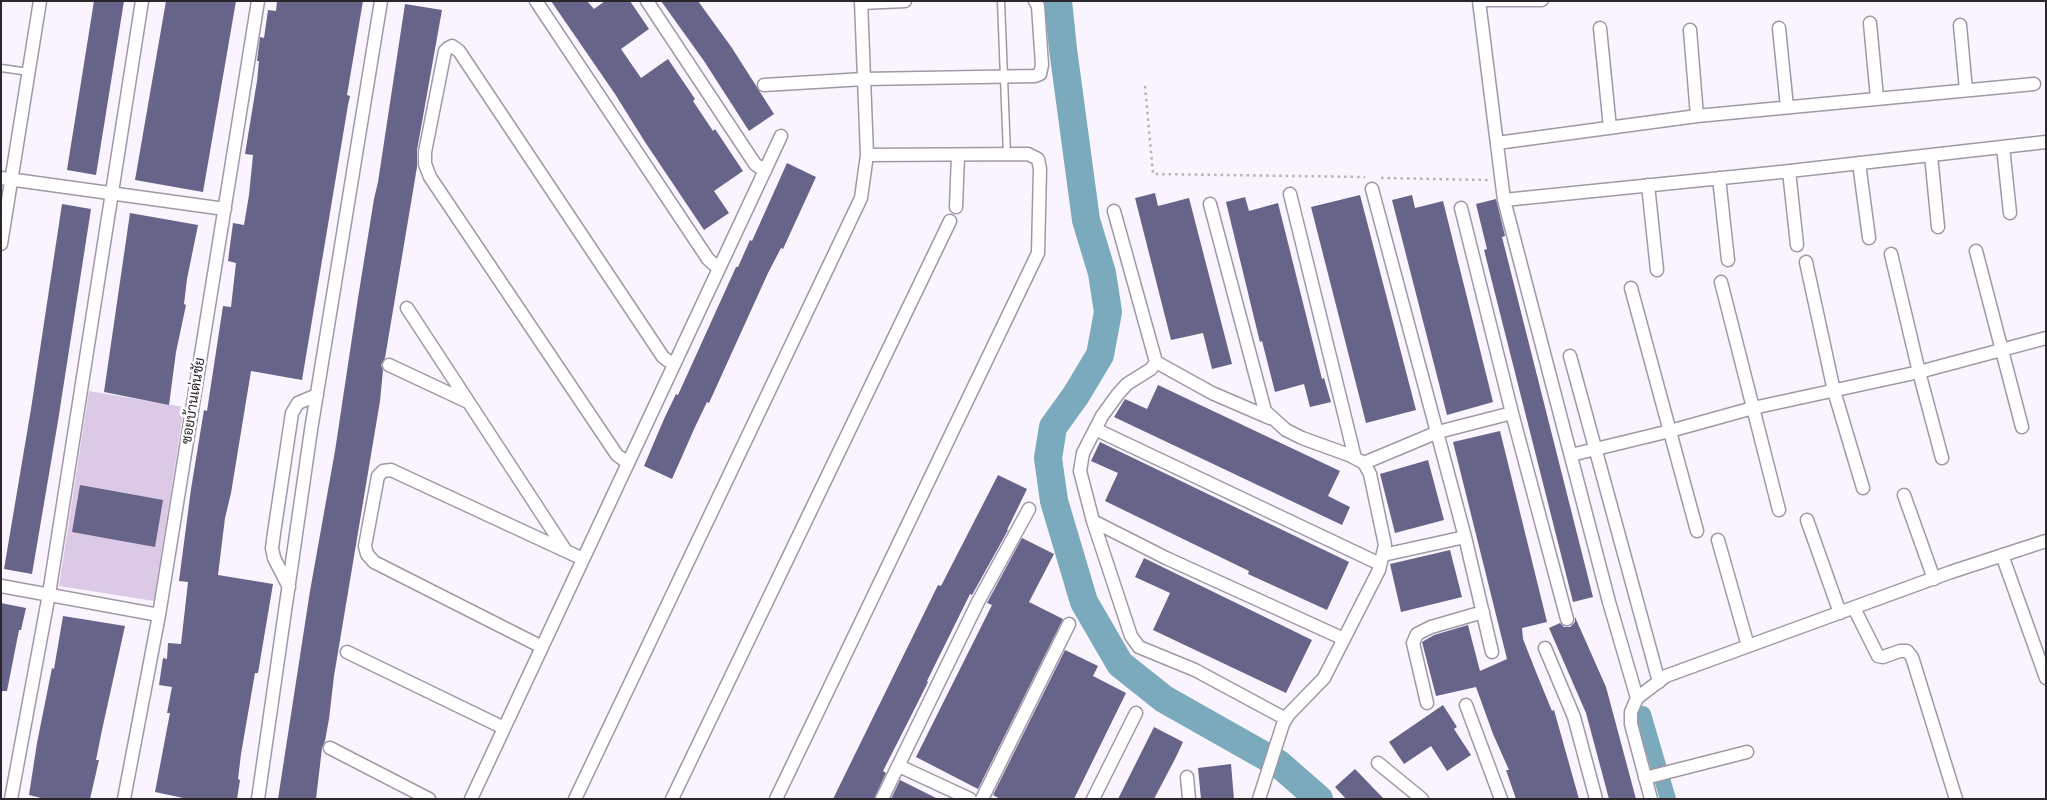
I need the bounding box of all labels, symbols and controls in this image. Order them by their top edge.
street label: ซอยบ้านเด่นชัย [179,356,209,446]

